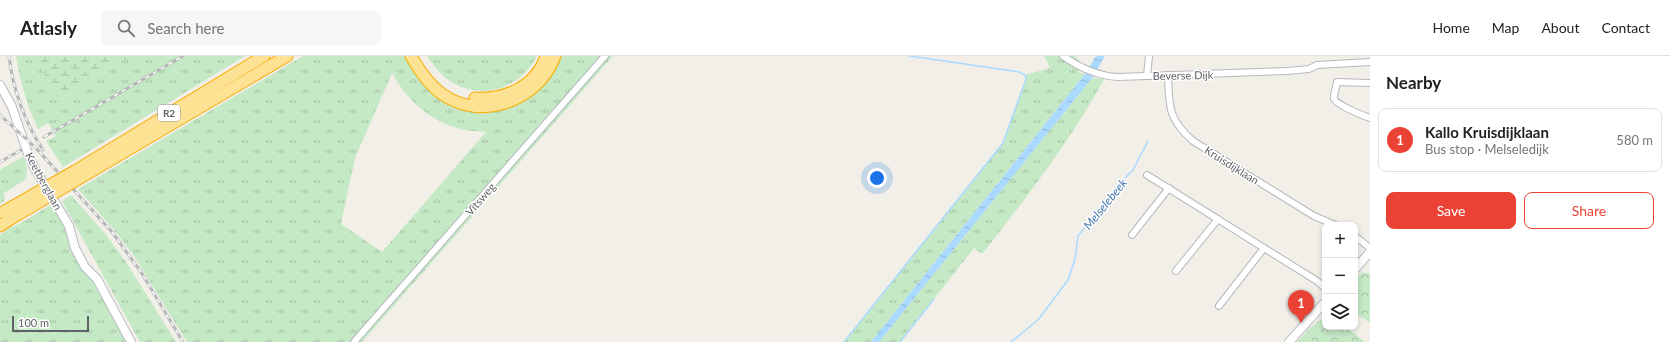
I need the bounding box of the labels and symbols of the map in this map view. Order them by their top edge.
street label: Beverse Dijk [1153,68,1214,82]
road number: R2 [158,105,180,121]
street label: Kruisdijklaan [1202,143,1262,187]
street label: Keetberglaan [23,150,65,212]
your location [867,168,887,188]
water label: Melselebeek [1080,175,1130,232]
street label: Vitsweg [462,180,498,218]
pin: 1 [1288,290,1314,323]
scale bar [12,314,89,333]

